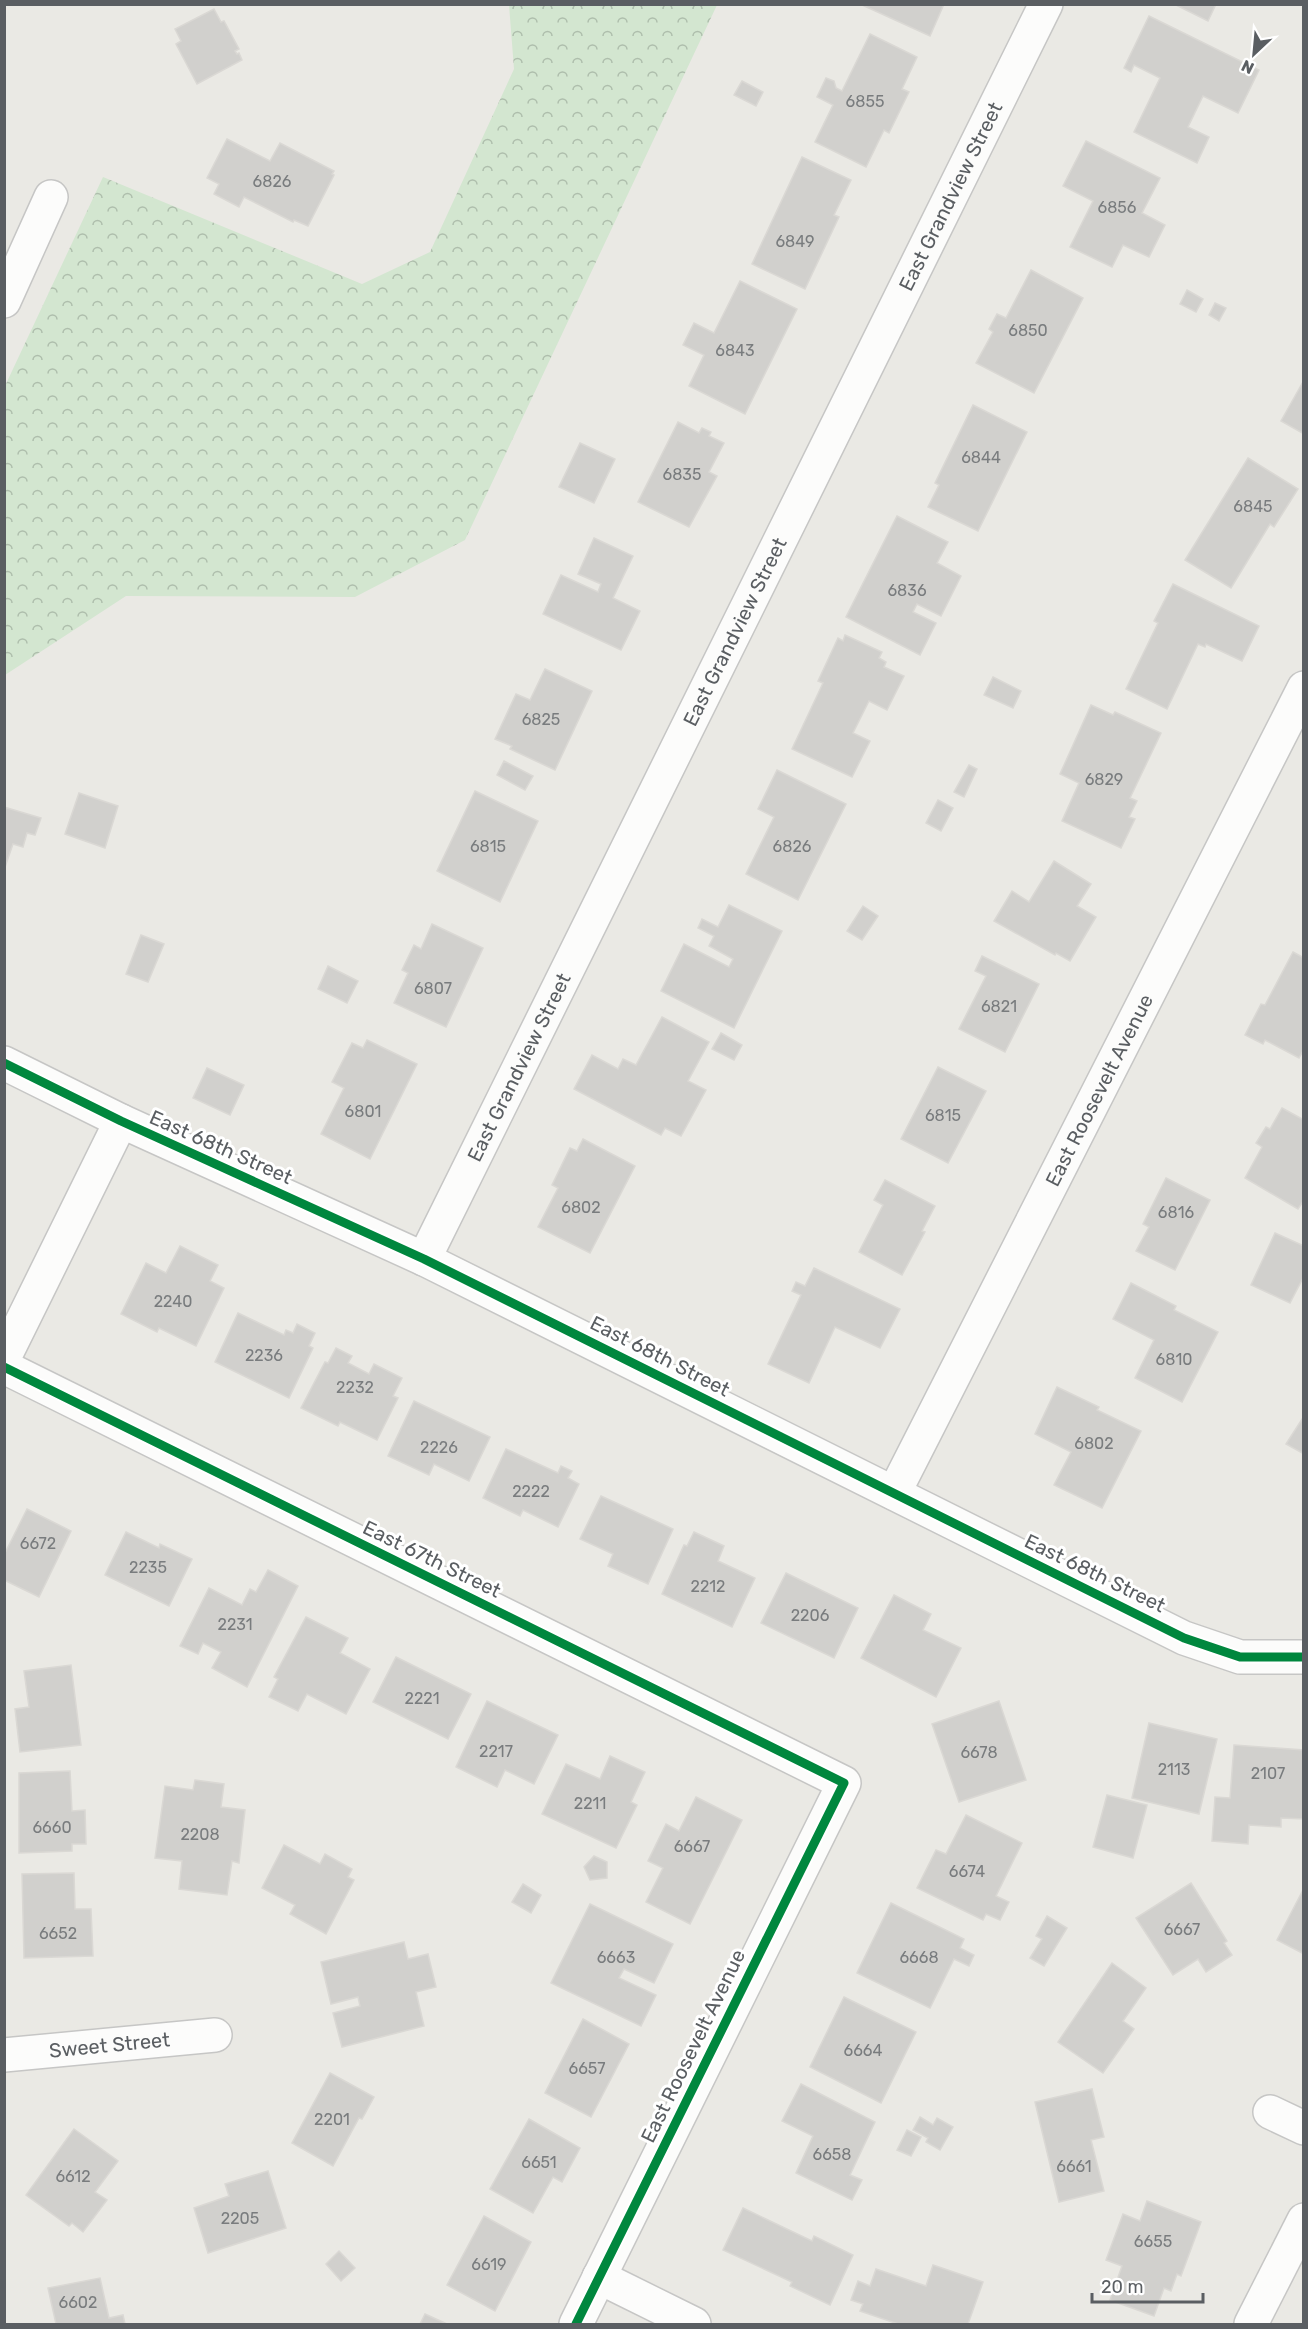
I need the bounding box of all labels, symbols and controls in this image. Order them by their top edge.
north arrow [1224,24,1284,84]
text: N [1238,56,1257,78]
house number: 6855 [846,92,884,111]
street label: East Grandview Street [894,98,1008,295]
house number: 6826 [253,172,292,191]
house number: 6856 [1098,198,1137,217]
house number: 6849 [775,232,815,251]
house number: 6850 [1008,321,1048,340]
house number: 6843 [715,341,755,360]
house number: 6844 [961,448,1001,467]
house number: 6835 [663,465,701,484]
house number: 6845 [1233,497,1273,516]
street label: East Grandview Street [678,533,792,730]
house number: 6836 [887,581,927,600]
house number: 6825 [522,710,560,729]
house number: 6829 [1085,770,1123,789]
house number: 6815 [470,837,506,856]
house number: 6826 [773,837,812,856]
street label: East Grandview Street [462,969,576,1166]
house number: 6807 [414,979,452,998]
street label: East Roosevelt Avenue [1040,990,1158,1190]
house number: 6821 [981,997,1017,1016]
house number: 6801 [345,1102,381,1121]
street label: East 68th Street [146,1105,296,1189]
house number: 6815 [925,1106,961,1125]
house number: 6802 [561,1198,601,1217]
house number: 6816 [1158,1203,1195,1222]
house number: 2240 [154,1292,192,1311]
street label: East 68th Street [586,1310,734,1402]
house number: 2236 [245,1346,283,1365]
house number: 6810 [1156,1350,1192,1369]
house number: 2232 [336,1378,374,1397]
house number: 6802 [1074,1434,1114,1453]
house number: 2226 [420,1438,458,1457]
house number: 2222 [512,1482,550,1501]
street label: East 67th Street [359,1515,505,1603]
street label: East 68th Street [1021,1529,1169,1618]
house number: 6672 [20,1534,56,1553]
house number: 2235 [129,1558,167,1577]
house number: 2212 [690,1577,726,1596]
house number: 2206 [791,1606,830,1625]
house number: 2231 [218,1615,252,1634]
house number: 2221 [404,1689,440,1708]
house number: 2217 [479,1742,513,1761]
house number: 6678 [960,1743,998,1762]
house number: 2113 [1158,1760,1190,1779]
house number: 2107 [1251,1764,1285,1783]
house number: 2211 [574,1794,606,1813]
house number: 6660 [32,1818,72,1837]
house number: 2208 [180,1825,220,1844]
house number: 6667 [674,1837,710,1856]
house number: 6674 [949,1862,985,1881]
house number: 6667 [1164,1920,1200,1939]
house number: 6652 [39,1924,77,1943]
street label: East Roosevelt Avenue [636,1945,750,2147]
house number: 6663 [597,1948,635,1967]
house number: 6668 [899,1948,939,1967]
street label: Sweet Street [48,2027,171,2063]
house number: 6664 [844,2041,882,2060]
house number: 6657 [568,2059,606,2078]
house number: 2201 [314,2110,350,2129]
house number: 6658 [813,2145,851,2164]
house number: 6651 [521,2153,557,2172]
house number: 6661 [1056,2157,1092,2176]
house number: 6612 [55,2167,91,2186]
house number: 2205 [221,2209,259,2228]
house number: 6655 [1134,2232,1172,2251]
house number: 6619 [471,2255,507,2274]
scale bar [1092,2266,1203,2304]
text: 20 m [1101,2276,1143,2298]
house number: 6602 [59,2293,97,2312]

